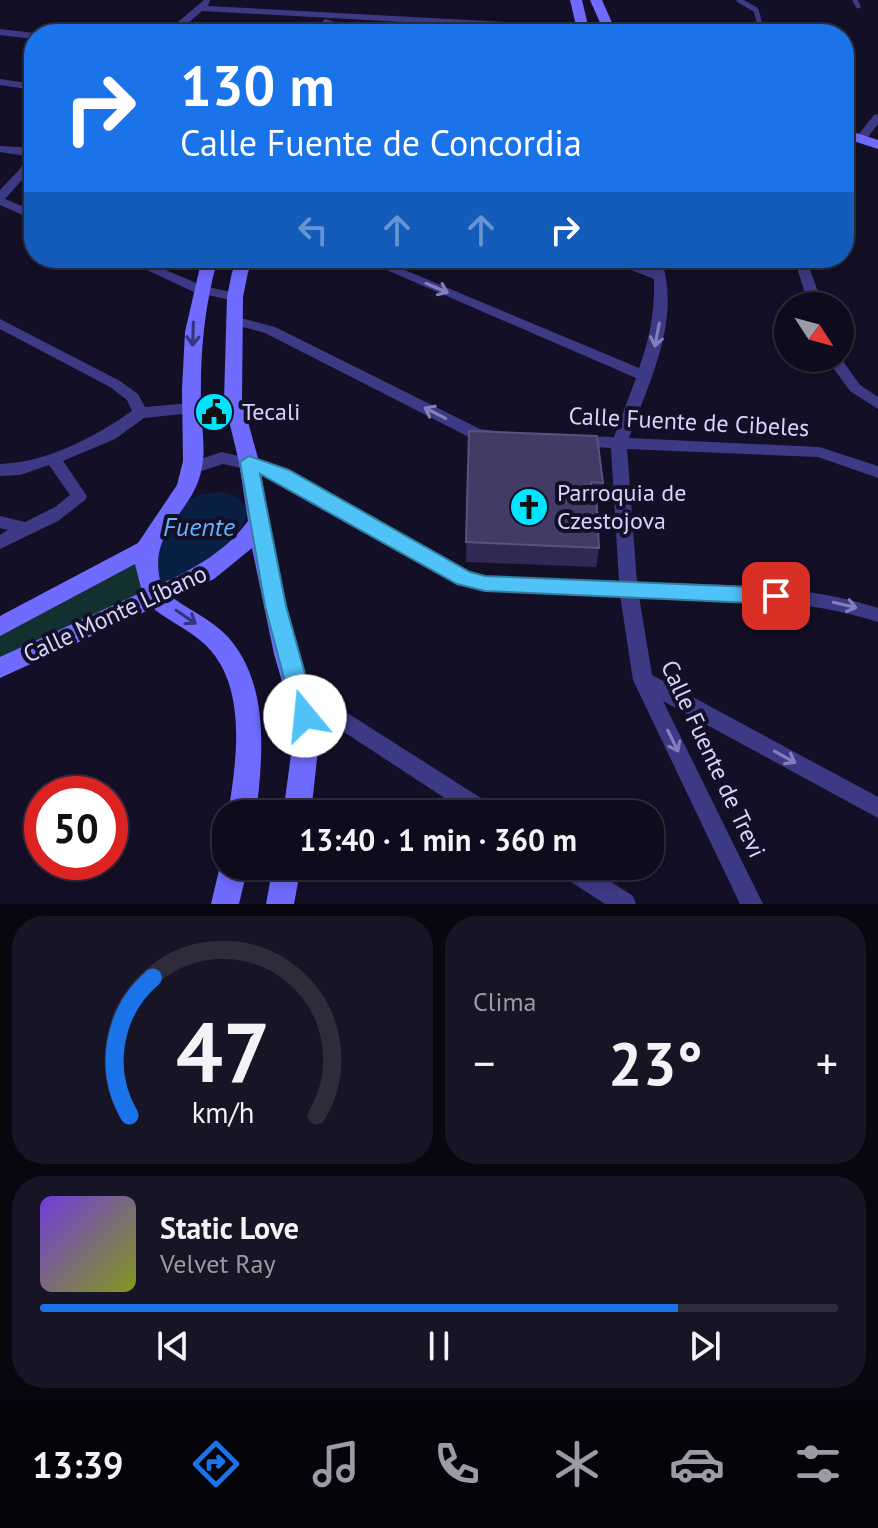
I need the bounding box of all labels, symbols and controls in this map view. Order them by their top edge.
text: 130 m [180,49,335,121]
icon: right [48,56,152,160]
text: Calle Fuente de Concordia [180,119,582,166]
icon: left [291,208,335,252]
icon: ahead [375,208,419,252]
icon: ahead [459,208,503,252]
icon: right [543,208,587,252]
one-way arrow [424,282,448,297]
north arrow [774,292,854,372]
map controls [774,292,854,372]
one-way arrow [186,320,201,346]
one-way arrow [649,321,664,347]
public building icon: Tecali [193,391,235,433]
place label: Tecali [242,396,300,427]
street label: Calle Fuente de Cibeles [568,400,810,443]
one-way arrow [423,405,447,420]
place label: Parroquia de Czestojova [557,477,686,536]
church icon: Parroquia de Czestojova [508,486,550,528]
water label: Fuente [163,510,235,543]
street label: Calle Monte Líbano [18,557,212,670]
pin [742,562,810,630]
icon: arrive [754,574,798,618]
one-way arrow [832,598,858,613]
one-way arrow [174,609,197,625]
street label: Calle Fuente de Trevi [654,655,773,862]
position arrow [263,674,347,758]
one-way arrow [666,729,681,753]
one-way arrow [773,750,796,766]
speed limit sign: 50 [24,776,128,880]
text: 13:40 · 1 min · 360 m [299,820,577,859]
text: Clima [473,985,536,1018]
text: 47 [175,997,270,1105]
text: 23° [608,1024,703,1102]
text: − [473,1034,495,1091]
text: + [816,1034,838,1091]
text: km/h [191,1094,254,1131]
text: Static Love [160,1208,299,1247]
text: Velvet Ray [160,1247,276,1280]
icon: previous [151,1324,195,1368]
icon: pause [417,1324,461,1368]
icon: next [683,1324,727,1368]
icon: directions [188,1436,244,1492]
icon: music [308,1436,364,1492]
icon: phone [429,1436,485,1492]
icon: climate [549,1436,605,1492]
icon: car [669,1436,725,1492]
icon: filters [790,1436,846,1492]
text: 13:39 [32,1441,124,1488]

